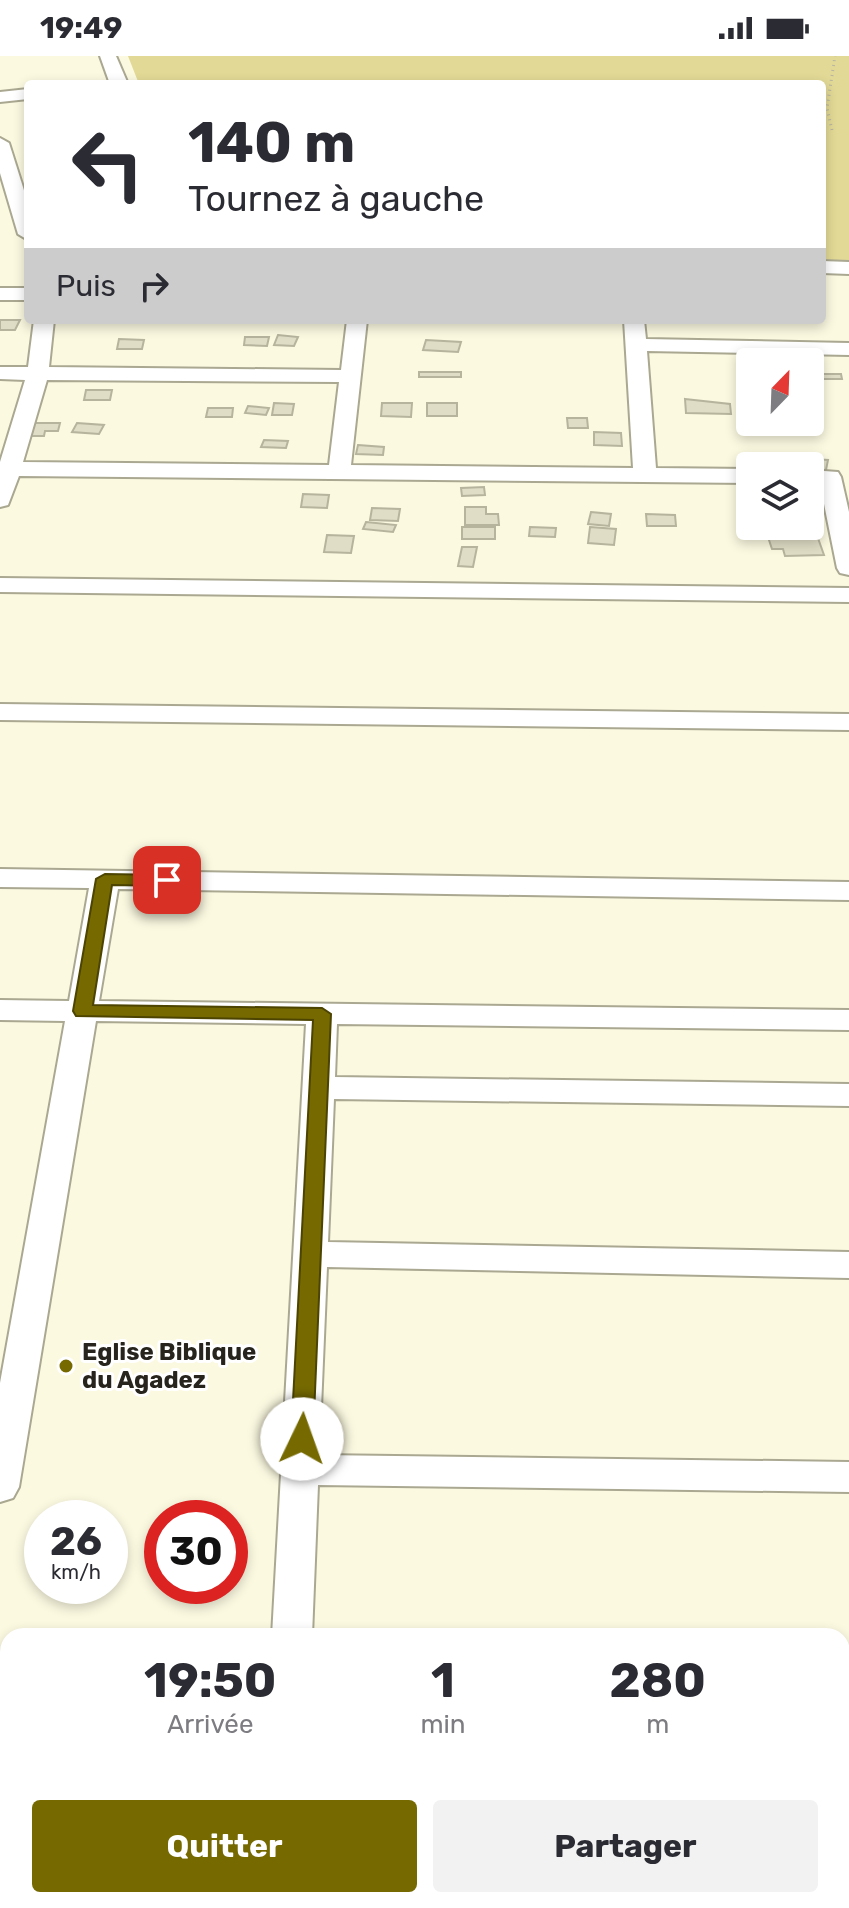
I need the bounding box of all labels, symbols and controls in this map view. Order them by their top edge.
text: 19:49 [40,10,123,46]
text: 140 m [188,110,355,176]
icon: left [56,112,160,216]
text: Tournez à gauche [188,177,484,220]
icon: right [132,264,176,308]
text: Puis [56,268,116,304]
north arrow [736,348,824,436]
map controls [736,348,824,540]
button: layers [736,452,824,540]
pin [133,846,201,914]
icon: arrive [145,858,189,902]
place label: Eglise Biblique du Agadez [82,1338,256,1394]
marker: Eglise Biblique du Agadez [57,1357,75,1375]
position arrow [260,1397,344,1481]
speed limit sign: 30 [144,1500,248,1604]
text: 26 [50,1518,102,1565]
text: km/h [51,1560,101,1584]
text: 19:50 [144,1652,276,1709]
text: 1 [431,1652,455,1709]
text: 280 [610,1652,706,1709]
text: Arrivée [167,1709,253,1740]
text: min [420,1709,466,1740]
text: m [646,1709,669,1740]
button: Quitter [32,1800,417,1892]
button: Partager [433,1800,818,1892]

